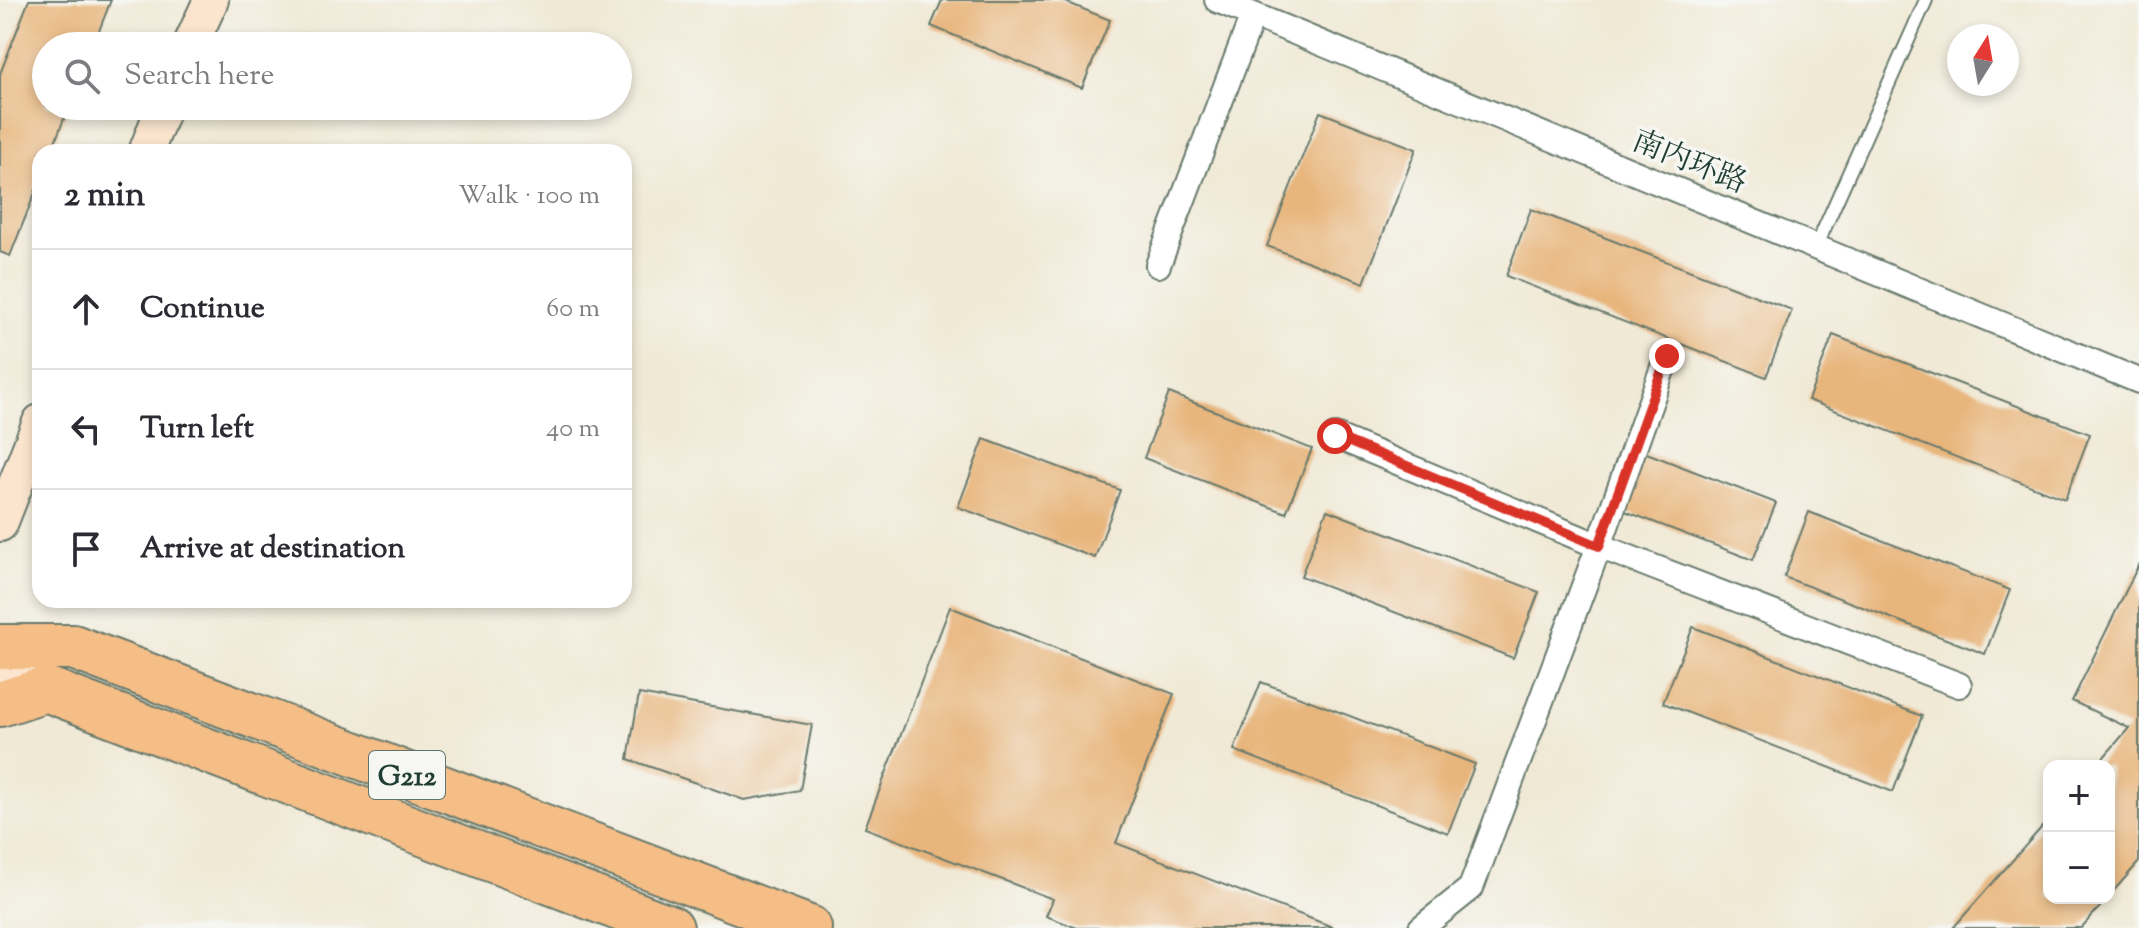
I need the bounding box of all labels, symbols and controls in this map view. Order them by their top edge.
north arrow [1947,24,2019,96]
search box [32,32,632,120]
icon: search [60,54,104,98]
text: Search here [124,55,274,98]
street label: 南内环路 [1625,121,1753,206]
text: 2 min [64,172,145,221]
text: Walk · 100 m [458,178,600,215]
icon: ahead [64,287,108,331]
text: Continue [140,288,265,331]
text: 60 m [546,291,600,328]
route end [1649,338,1685,374]
icon: left [64,407,108,451]
text: Turn left [140,408,254,451]
text: 40 m [546,411,600,448]
route start [1317,418,1353,454]
icon: arrive [64,527,108,571]
text: Arrive at destination [140,528,405,571]
road number: G212 [369,751,445,799]
map controls [2043,760,2115,904]
button: + [2043,760,2115,832]
button: − [2043,832,2115,904]

